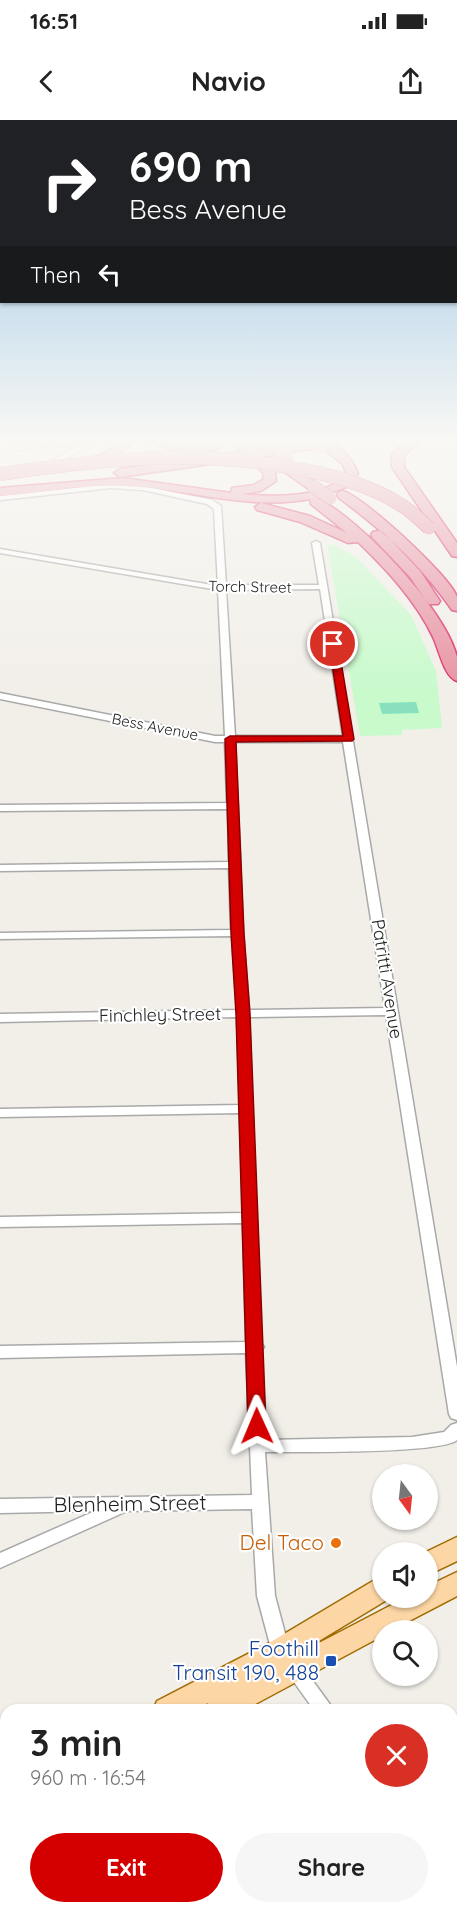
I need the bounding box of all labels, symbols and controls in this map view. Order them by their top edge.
text: 16:51 [30,7,78,35]
text: Navio [191,64,266,98]
icon: back [30,65,63,98]
icon: share [394,65,427,98]
text: 690 m [129,140,252,193]
icon: right [30,144,108,222]
text: Bess Avenue [129,192,287,226]
icon: left [93,258,126,291]
text: Then [30,261,81,289]
street label: Torch Street [208,576,292,597]
pin [307,618,358,669]
icon: arrive [316,627,349,660]
street label: Bess Avenue [110,709,200,744]
street label: Patritti Avenue [367,917,408,1040]
street label: Finchley Street [99,1002,221,1027]
position arrow [225,1394,289,1458]
north arrow [372,1464,438,1530]
map controls [372,1464,438,1686]
street label: Blenheim Street [53,1489,207,1517]
place label: Del Taco [239,1529,324,1555]
marker: Del Taco [329,1536,343,1550]
button: sound [372,1542,438,1608]
button: search [372,1620,438,1686]
place label: Foothill Transit 190, 488 [172,1635,319,1685]
marker: Foothill Transit 190, 488 [324,1654,338,1668]
text: 3 min [30,1720,123,1765]
button: close [365,1724,428,1787]
text: 960 m · 16:54 [30,1765,146,1790]
button: Exit [30,1833,223,1902]
button: Share [235,1833,428,1902]

